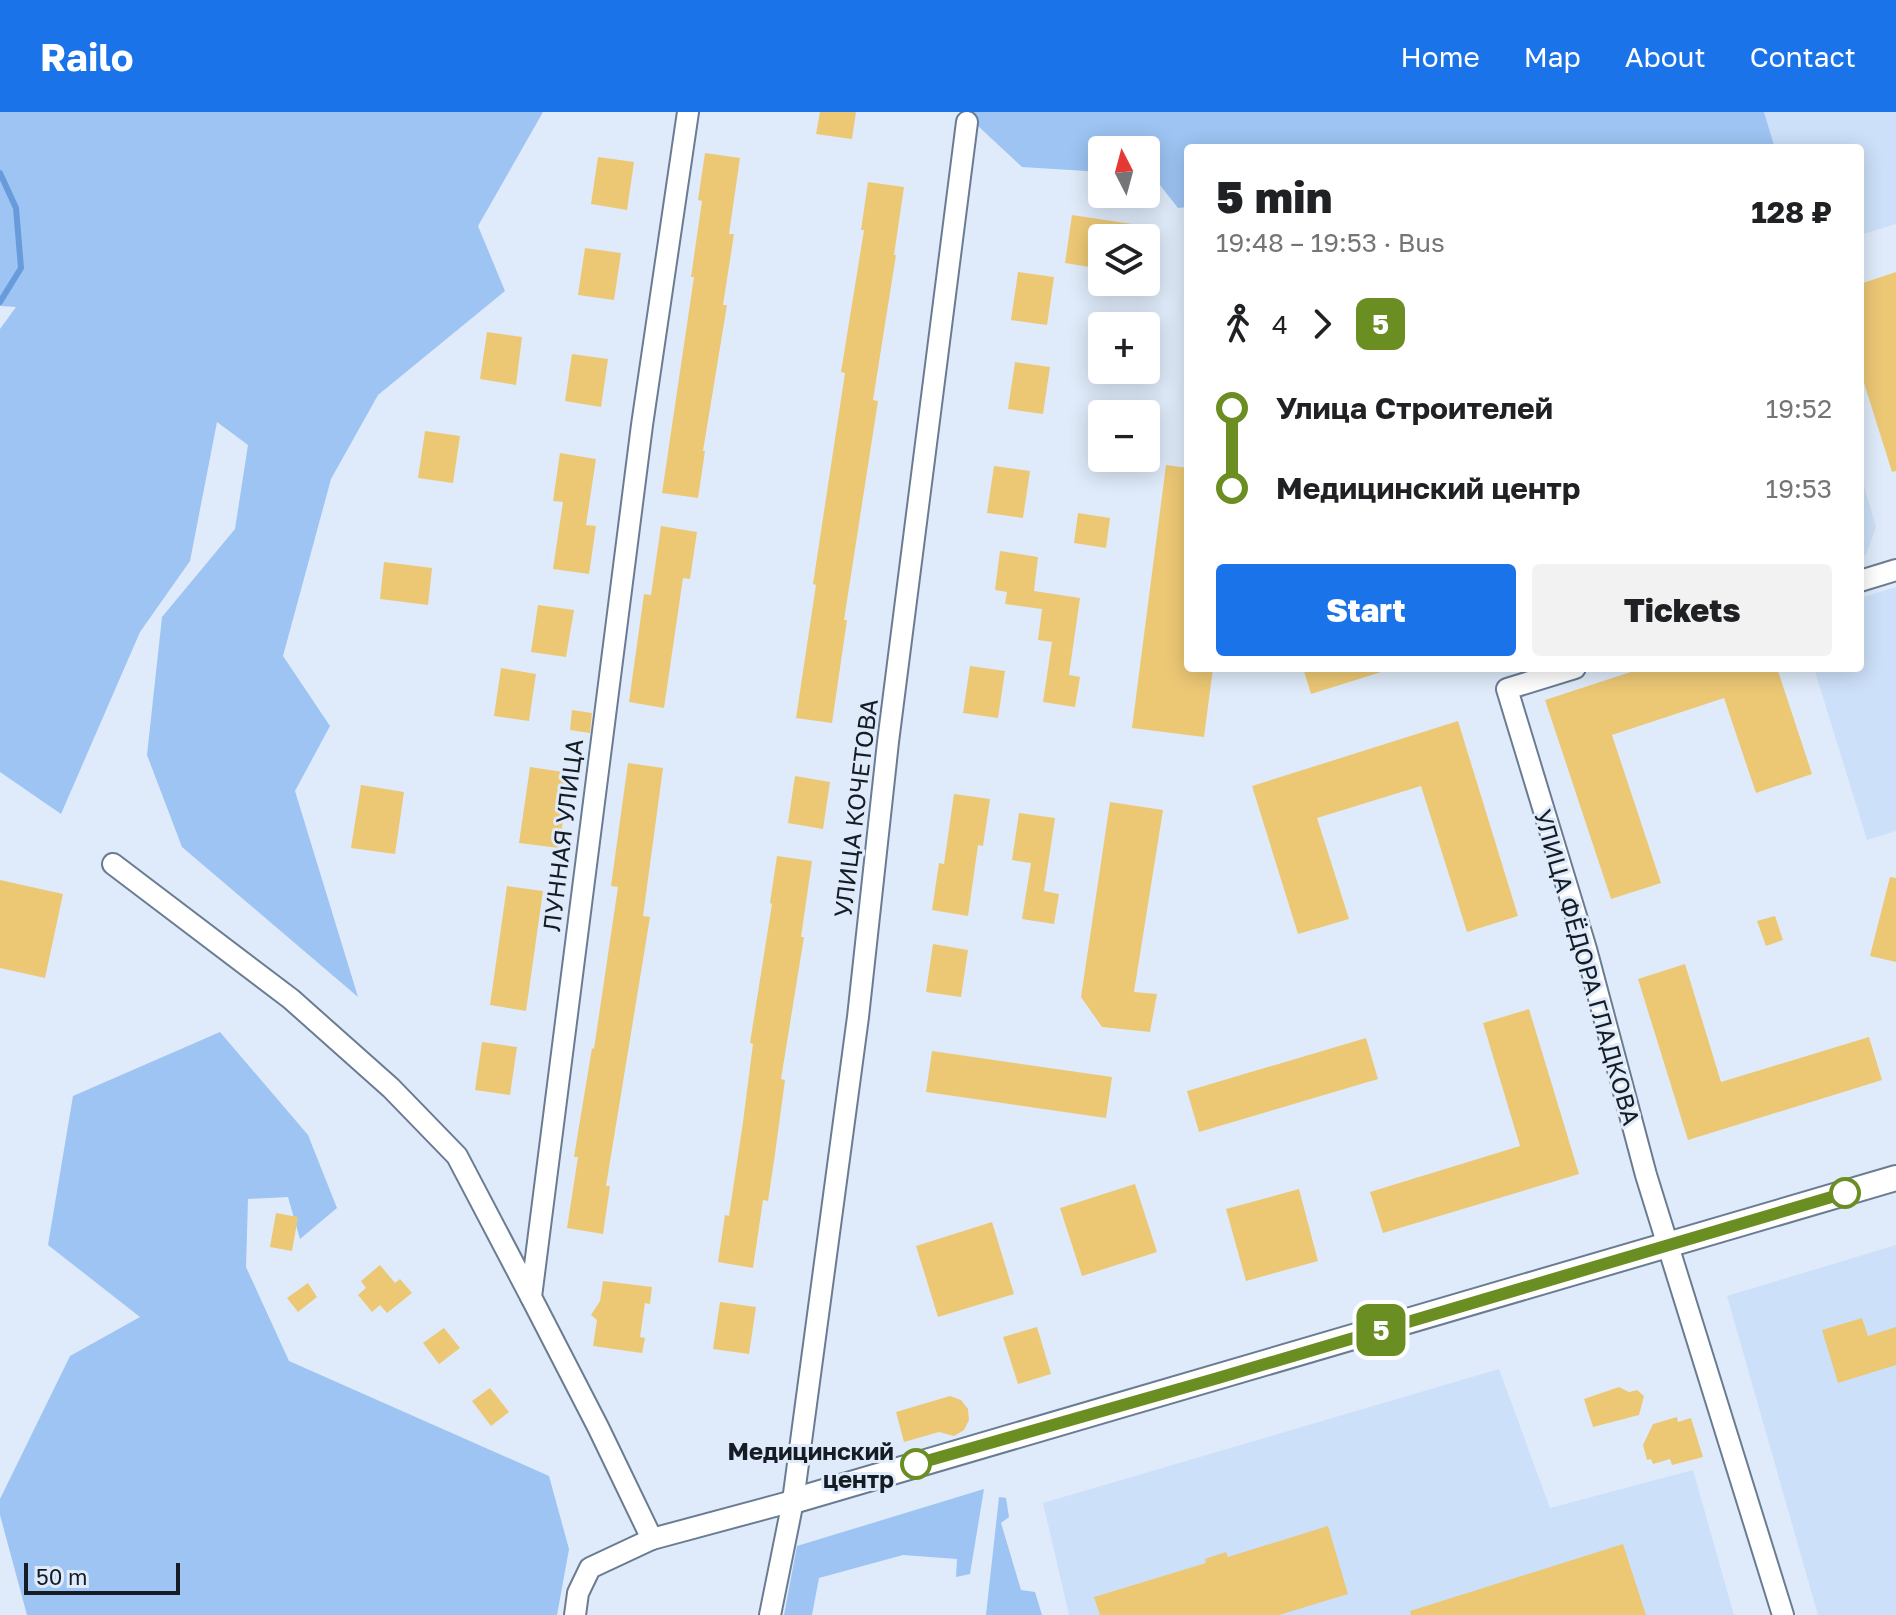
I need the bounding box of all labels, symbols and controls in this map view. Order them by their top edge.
text: Railo [40,34,134,79]
text: Home [1401,40,1480,73]
text: Map [1524,40,1581,73]
text: About [1625,40,1706,73]
text: Contact [1750,40,1856,73]
north arrow [1088,136,1160,208]
map controls [1088,136,1160,472]
text: 5 min [1216,170,1332,223]
text: 128 ₽ [1751,194,1832,230]
button: layers [1088,224,1160,296]
text: 19:48 – 19:53 · Bus [1216,227,1445,258]
icon: walk [1216,302,1260,346]
icon: forward [1300,302,1344,346]
text: 5 [1372,307,1389,340]
text: 4 [1272,309,1288,340]
button: + [1088,312,1160,384]
text: Улица Строителей [1276,390,1553,426]
text: 19:52 [1766,393,1832,424]
button: − [1088,400,1160,472]
text: Медицинский центр [1276,470,1580,506]
text: 19:53 [1766,473,1832,504]
button: Start [1216,564,1516,656]
button: Tickets [1532,564,1832,656]
street label: УЛИЦА КОЧЕТОВА [827,697,883,919]
street label: ЛУННАЯ УЛИЦА [536,737,588,933]
street label: УЛИЦА ФЁДОРА ГЛАДКОВА [1529,806,1647,1128]
unlabelled marker [1830,1178,1860,1208]
line badge: 5 [1355,1304,1407,1356]
text: 5 [1372,1313,1390,1346]
place label: Медицинский центр [728,1436,894,1493]
marker: Медицинский центр [901,1449,931,1479]
scale bar [24,1559,180,1595]
text: 50 m [36,1563,87,1590]

